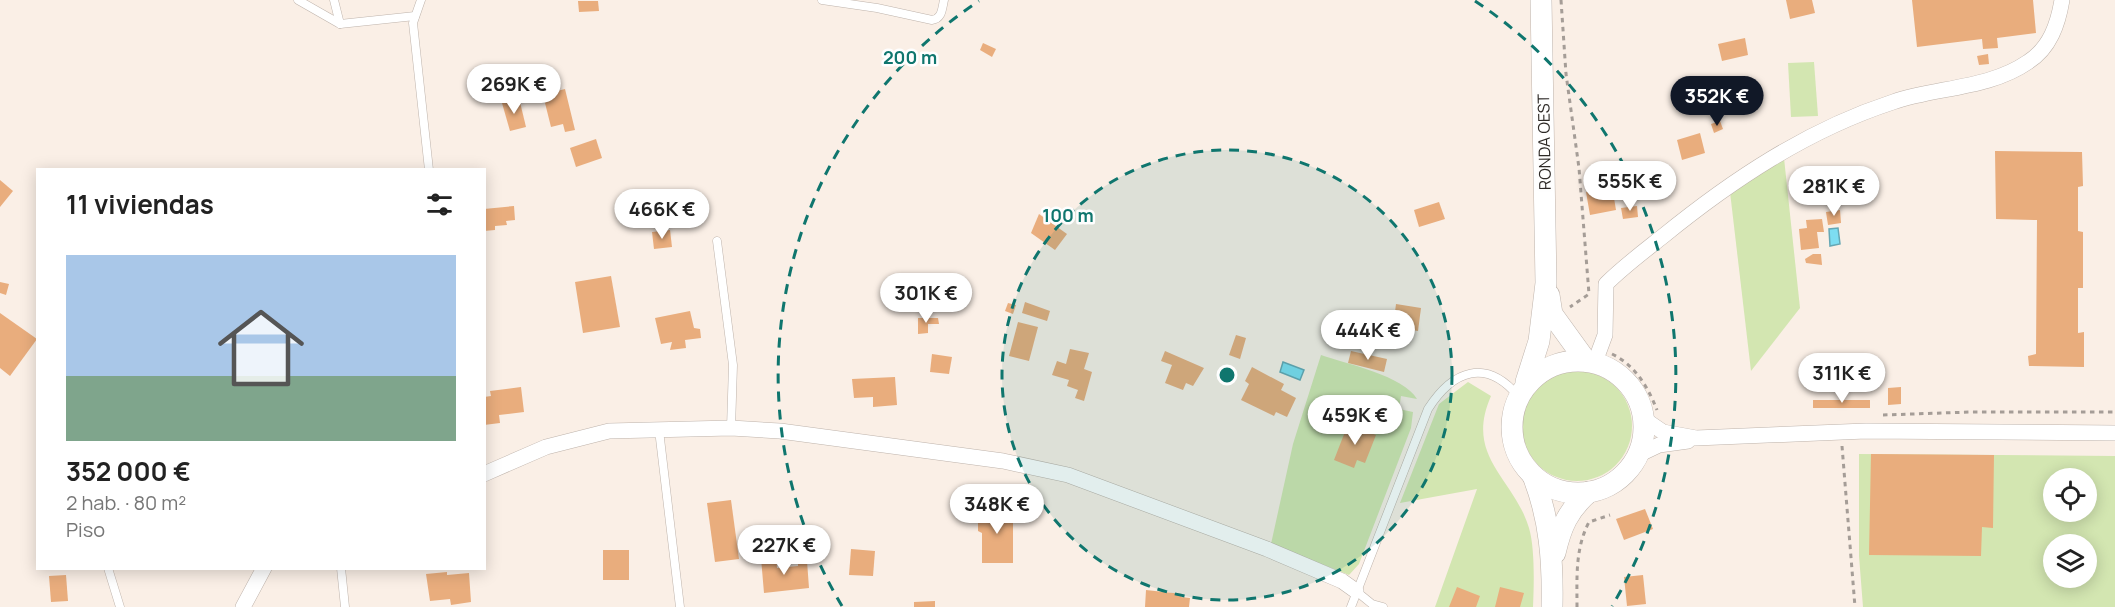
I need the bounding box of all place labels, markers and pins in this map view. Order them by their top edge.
pin: 269K € [465,64,563,115]
pin: 352K € [1668,76,1766,127]
pin: 555K € [1581,161,1679,212]
pin: 281K € [1785,166,1883,217]
pin: 466K € [613,189,711,240]
pin: 301K € [877,273,975,324]
pin: 444K € [1319,310,1417,361]
pin: 311K € [1793,353,1891,404]
centre of rings [1217,365,1237,385]
pin: 459K € [1306,395,1404,446]
pin: 348K € [948,484,1046,535]
pin: 227K € [735,525,833,576]

